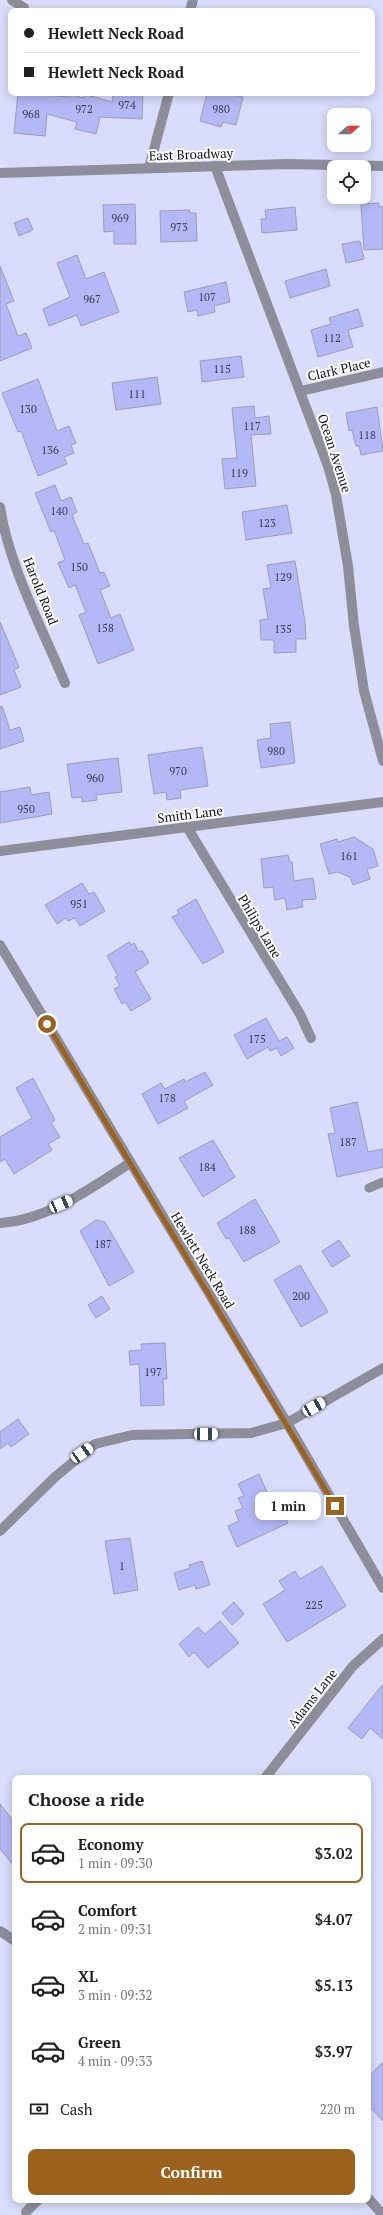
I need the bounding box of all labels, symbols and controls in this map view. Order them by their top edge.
text: Hewlett Neck Road [48,23,184,43]
text: Hewlett Neck Road [48,62,184,82]
house number: 974 [118,98,136,112]
house number: 972 [75,102,93,116]
house number: 980 [212,102,230,116]
house number: 968 [22,107,40,121]
north arrow [327,108,371,152]
map controls [327,108,371,204]
street label: East Broadway [149,144,234,164]
button: locate [327,160,371,204]
house number: 969 [111,211,129,225]
house number: 973 [170,220,188,234]
house number: 107 [198,290,216,304]
house number: 967 [83,292,101,306]
house number: 112 [323,331,341,345]
street label: Clark Place [306,353,372,385]
house number: 115 [213,362,231,376]
house number: 111 [128,387,146,401]
house number: 130 [19,402,37,416]
street label: Ocean Avenue [314,411,356,495]
house number: 117 [243,419,261,433]
house number: 118 [358,428,376,442]
house number: 136 [41,443,59,457]
house number: 119 [230,466,248,480]
house number: 140 [50,504,68,518]
house number: 123 [258,516,276,530]
street label: Harold Road [19,554,63,628]
house number: 150 [70,560,88,574]
house number: 129 [274,570,292,584]
house number: 158 [96,621,114,635]
house number: 135 [274,622,292,636]
house number: 980 [267,744,285,758]
house number: 970 [169,764,187,778]
house number: 960 [86,771,104,785]
street label: Smith Lane [156,801,224,827]
house number: 950 [17,802,35,816]
house number: 161 [340,849,358,863]
street label: Philips Lane [234,891,286,961]
house number: 951 [70,897,88,911]
route start [38,1015,56,1033]
house number: 175 [248,1032,266,1046]
house number: 178 [158,1091,176,1105]
house number: 187 [339,1135,357,1149]
house number: 184 [198,1160,216,1174]
car [48,1194,74,1214]
street label: Hewlett Neck Road [167,1208,239,1312]
house number: 188 [238,1223,256,1237]
house number: 187 [94,1237,112,1251]
house number: 200 [292,1289,310,1303]
house number: 197 [144,1365,162,1379]
car [301,1396,327,1418]
car [194,1428,218,1440]
car [69,1441,95,1465]
callout: 1 min [255,1492,321,1520]
text: 1 min [270,1497,306,1515]
route end [326,1497,344,1515]
house number: 1 [119,1559,125,1573]
house number: 225 [305,1598,323,1612]
street label: Adams Lane [283,1665,341,1731]
text: Choose a ride [28,1787,144,1811]
text: Economy [78,1834,143,1854]
icon: car [30,1835,66,1871]
text: $3.02 [315,1843,353,1863]
text: 1 min · 09:30 [78,1854,152,1872]
text: Comfort [78,1900,137,1920]
icon: car [30,1901,66,1937]
text: $4.07 [315,1909,353,1929]
text: 2 min · 09:31 [78,1920,152,1938]
text: XL [78,1966,98,1986]
icon: car [30,1967,66,2003]
text: $5.13 [315,1975,353,1995]
text: 3 min · 09:32 [78,1986,152,2004]
text: Green [78,2032,121,2052]
icon: car [30,2033,66,2069]
text: $3.97 [315,2041,353,2061]
text: 4 min · 09:33 [78,2052,152,2070]
icon: cash [28,2098,50,2120]
text: Cash [60,2099,93,2119]
text: 220 m [320,2100,355,2118]
button: Confirm [28,2149,355,2195]

